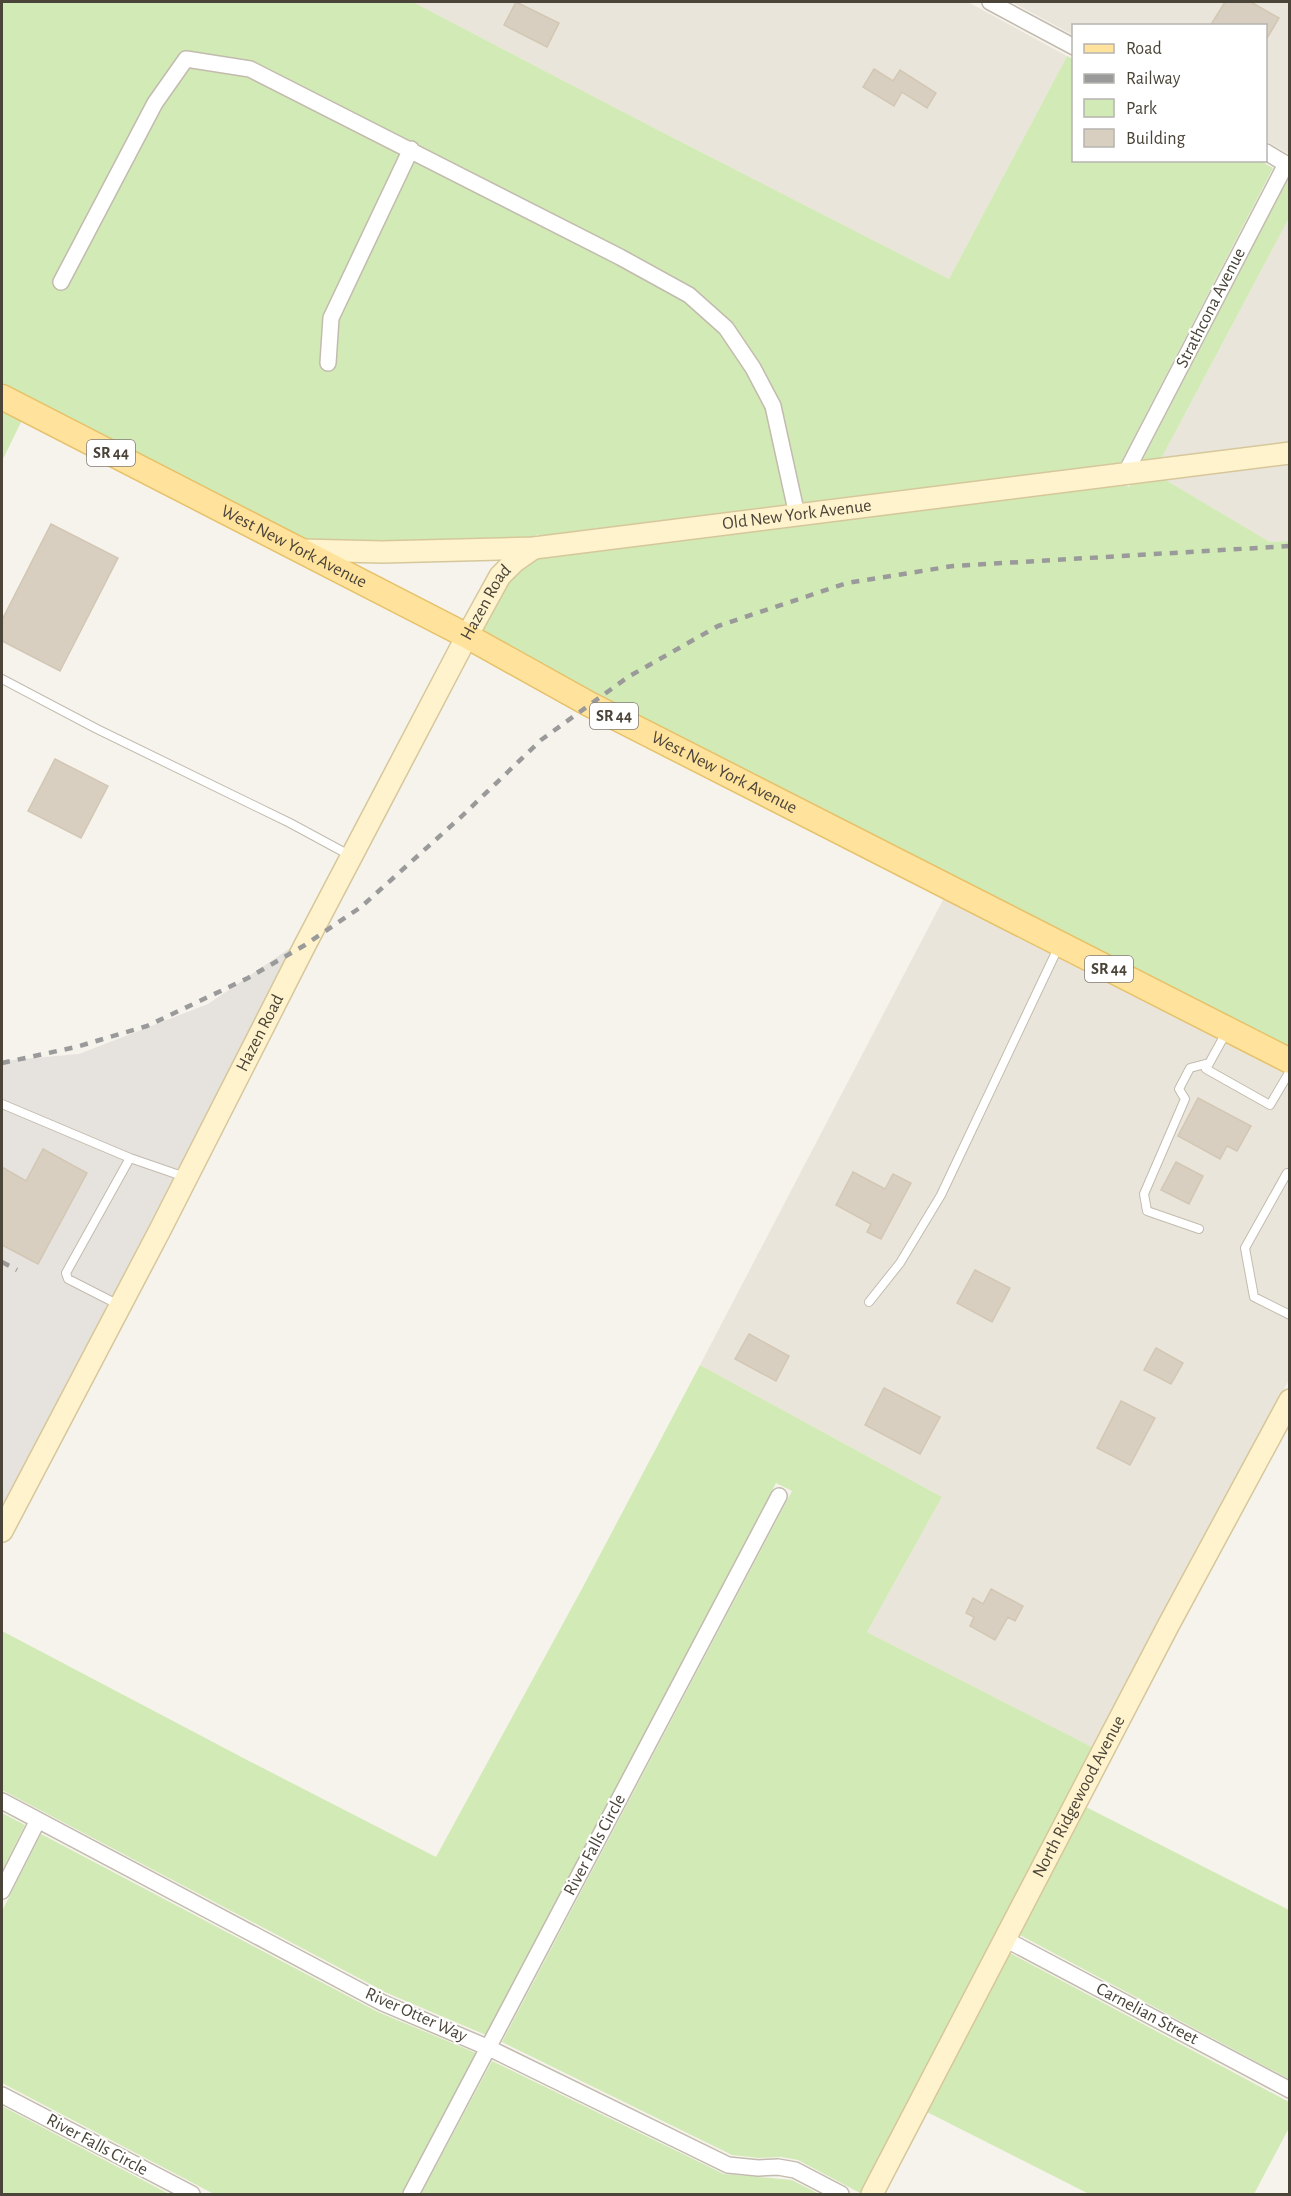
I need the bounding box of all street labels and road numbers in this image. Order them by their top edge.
street label: Strathcona Avenue [1173,245,1249,371]
road number: SR 44 [87,440,135,466]
street label: Old New York Avenue [721,497,872,533]
street label: West New York Avenue [218,502,369,592]
street label: Hazen Road [457,561,515,643]
road number: SR 44 [590,703,638,729]
street label: West New York Avenue [648,728,800,817]
road number: SR 44 [1085,956,1133,982]
street label: Hazen Road [233,992,287,1074]
street label: North Ridgewood Avenue [1030,1713,1129,1881]
street label: River Falls Circle [561,1791,629,1899]
street label: Carnelian Street [1093,1980,1201,2048]
street label: River Otter Way [362,1985,470,2046]
street label: River Falls Circle [43,2111,151,2179]

